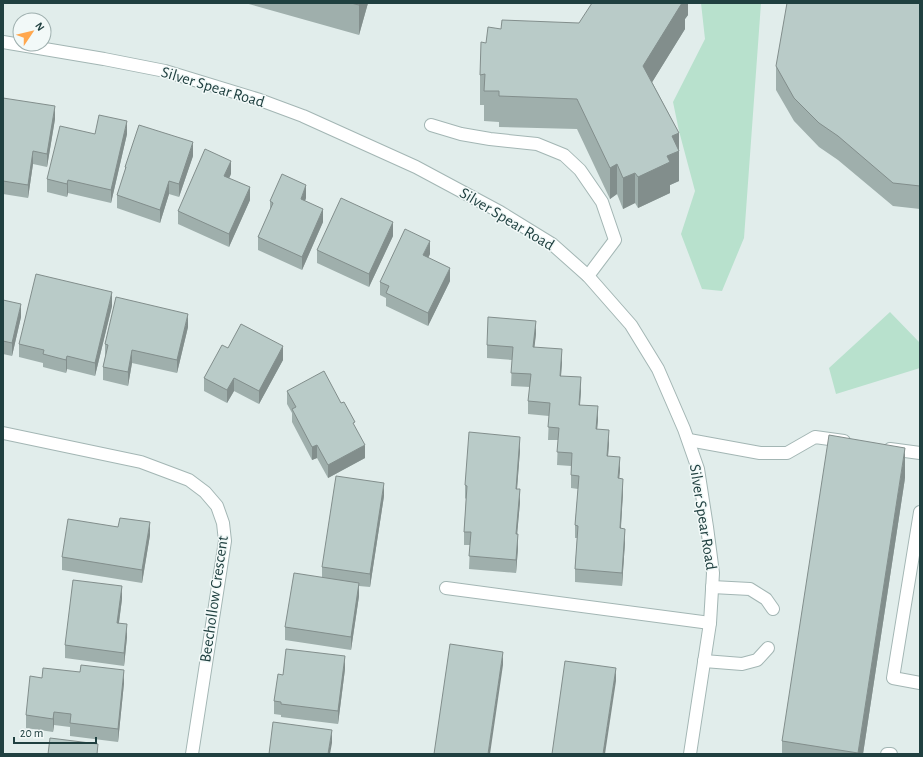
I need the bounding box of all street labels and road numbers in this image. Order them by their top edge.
street label: Silver Spear Road [159,64,267,110]
street label: Silver Spear Road [457,185,557,253]
street label: Silver Spear Road [687,463,719,571]
street label: Beechollow Crescent [197,535,231,663]

